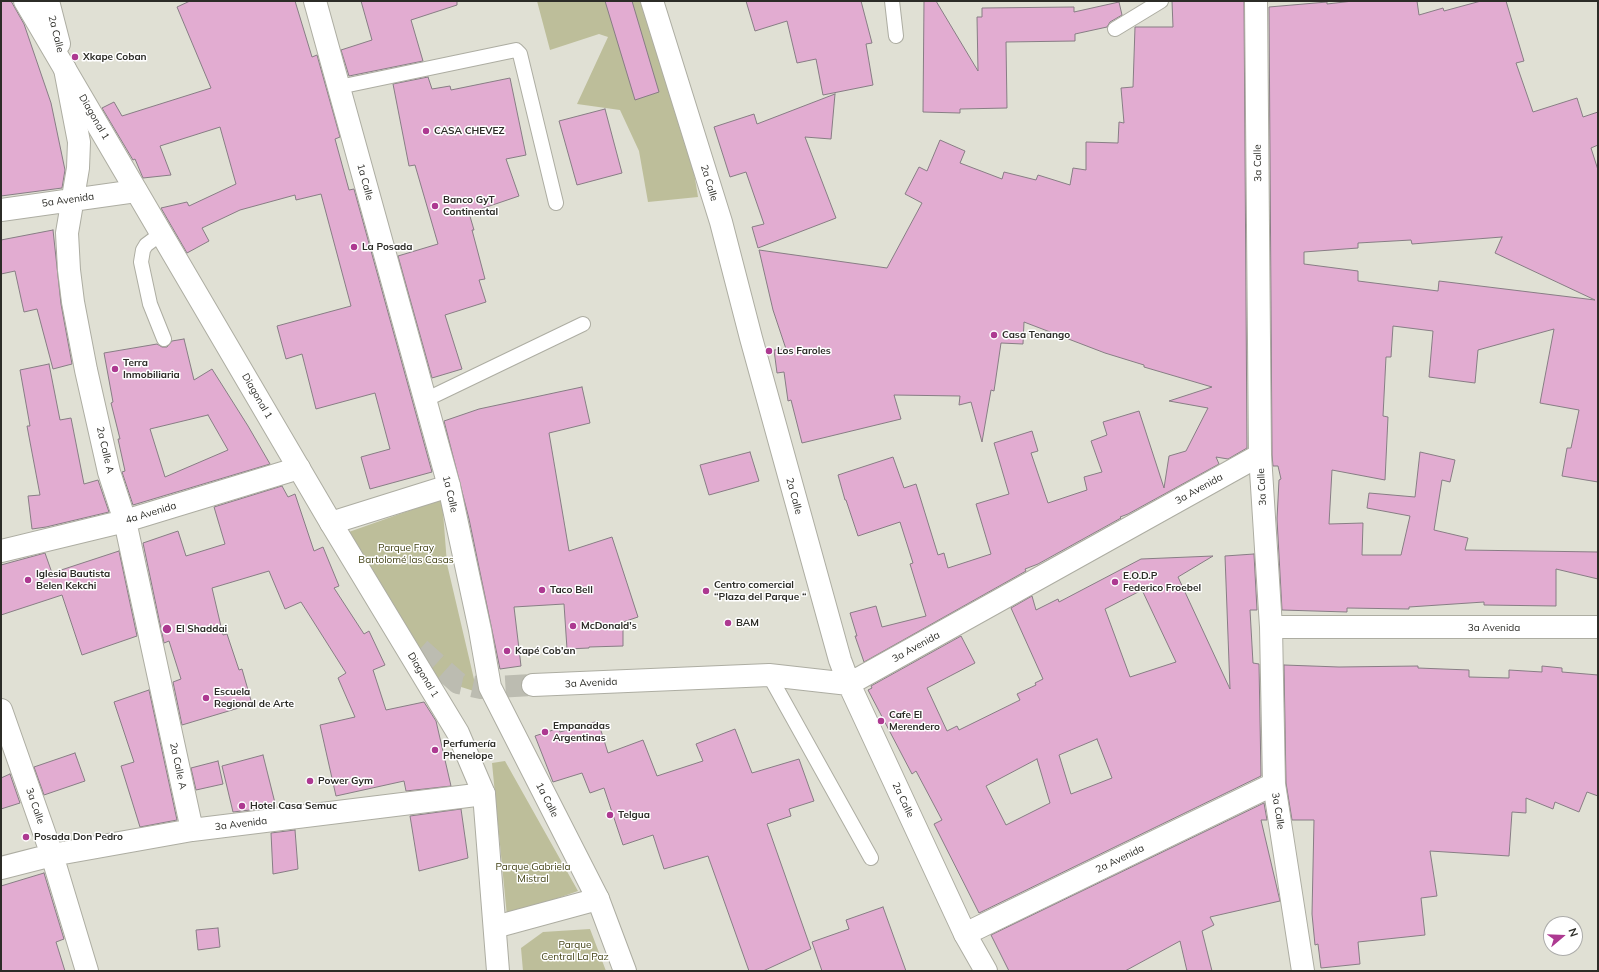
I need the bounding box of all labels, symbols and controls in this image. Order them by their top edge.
street label: 2a Calle [46,14,66,54]
place label: Xkape Coban [83,51,147,63]
marker: Xkape Coban [70,52,80,62]
street label: Diagonal 1 [76,92,112,142]
place label: CASA CHEVEZ [434,125,505,137]
marker: CASA CHEVEZ [421,126,431,136]
street label: 3a Calle [1252,144,1264,182]
street label: 1a Calle [354,162,376,202]
street label: 2a Calle [698,163,720,203]
street label: 5a Avenida [41,190,95,210]
place label: Banco GyT Continental [443,194,498,218]
marker: Banco GyT Continental [430,201,440,211]
place label: La Posada [362,241,412,253]
marker: La Posada [349,242,359,252]
place label: Casa Tenango [1002,329,1070,341]
marker: Casa Tenango [989,330,999,340]
place label: Los Faroles [777,345,831,357]
marker: Los Faroles [764,346,774,356]
place label: Terra Inmobiliaria [123,357,180,380]
marker: Terra Inmobiliaria [110,364,120,374]
street label: Diagonal 1 [239,371,275,421]
street label: 2a Calle A [94,426,116,474]
street label: 3a Calle [1255,468,1269,506]
street label: 3a Avenida [1173,471,1225,507]
street label: 1a Calle [440,474,460,514]
street label: 2a Calle [783,476,805,516]
street label: 4a Avenida [124,500,178,526]
park label: Parque Fray Bartolomé las Casas [358,542,454,566]
place label: Iglesia Bautista Belen Kekchi [36,568,110,592]
place label: E.O.D.P Federico Froebel [1123,570,1201,594]
marker: Iglesia Bautista Belen Kekchi [23,575,33,585]
marker: E.O.D.P Federico Froebel [1110,577,1120,587]
place label: Centro comercial “Plaza del Parque “ [714,579,806,602]
place label: Taco Bell [550,584,593,596]
marker: Taco Bell [537,585,547,595]
marker: Centro comercial “Plaza del Parque “ [701,586,711,596]
place label: BAM [736,617,759,629]
marker: BAM [723,618,733,628]
place label: McDonald's [581,620,637,632]
marker: McDonald's [568,621,578,631]
street label: 3a Avenida [1468,622,1520,634]
marker: El Shaddai [161,623,173,635]
place label: El Shaddai [176,623,227,635]
street label: 3a Avenida [890,629,942,665]
place label: Kapé Cob'an [515,645,576,657]
marker: Kapé Cob'an [502,646,512,656]
street label: Diagonal 1 [405,650,441,700]
street label: 3a Avenida [564,676,618,690]
place label: Escuela Regional de Arte [214,686,294,710]
marker: Escuela Regional de Arte [201,693,211,703]
place label: Cafe El Merendero [889,709,940,732]
marker: Cafe El Merendero [876,716,886,726]
place label: Empanadas Argentinas [553,720,610,744]
marker: Empanadas Argentinas [540,727,550,737]
place label: Perfumería Phenelope [443,738,496,762]
street label: 2a Calle A [167,742,189,790]
marker: Perfumería Phenelope [430,745,440,755]
place label: Power Gym [318,775,373,787]
marker: Power Gym [305,776,315,786]
street label: 2a Calle [890,780,916,820]
street label: 1a Calle [533,781,561,819]
street label: 3a Calle [23,786,47,826]
street label: 3a Calle [1269,792,1287,830]
place label: Hotel Casa Semuc [250,800,337,812]
marker: Hotel Casa Semuc [237,801,247,811]
place label: Telgua [618,809,650,821]
marker: Telgua [605,810,615,820]
street label: 3a Avenida [214,815,268,833]
place label: Posada Don Pedro [34,831,123,843]
marker: Posada Don Pedro [21,832,31,842]
street label: 2a Avenida [1094,842,1146,876]
park label: Parque Gabriela Mistral [496,861,570,884]
north arrow [1543,916,1583,956]
text: N [1565,926,1581,939]
park label: Parque Central La Paz [541,939,609,962]

